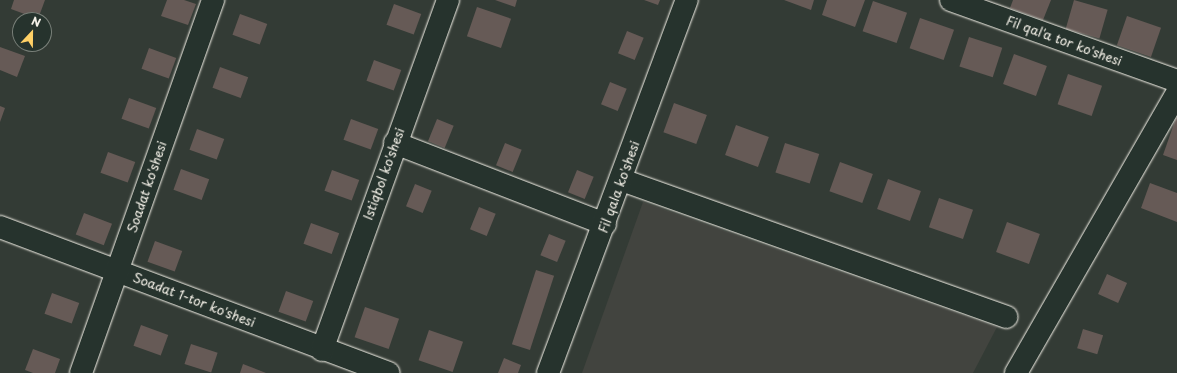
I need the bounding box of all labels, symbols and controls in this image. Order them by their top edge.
north arrow [12,12,52,52]
text: N [29,12,44,31]
street label: Fil qal'a tor ko'shesi [1004,13,1124,69]
street label: Istiqbol ko'shesi [360,126,408,222]
street label: Fil qala ko'shesi [595,138,643,236]
street label: Soadat ko'shesi [124,139,170,235]
street label: Soadat 1-tor ko'shesi [130,269,258,331]

